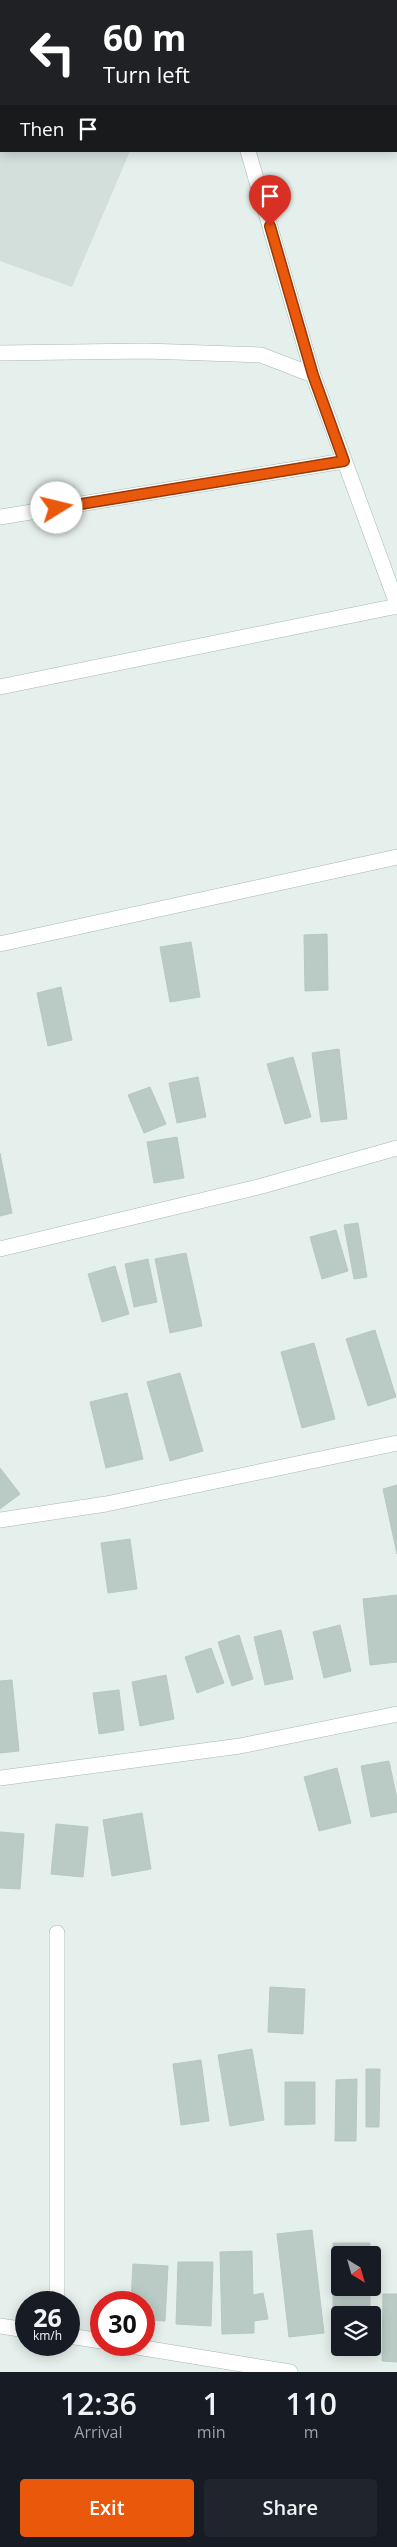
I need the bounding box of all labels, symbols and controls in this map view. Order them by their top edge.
text: 60 m [103,14,186,61]
icon: left [20,20,85,85]
text: Turn left [103,59,190,89]
icon: arrive [74,115,102,143]
text: Then [20,116,64,142]
pin [249,175,291,226]
icon: arrive [256,182,284,210]
position arrow [30,481,82,533]
north arrow [331,2246,381,2296]
map controls [331,2246,381,2356]
speed limit sign: 30 [90,2291,155,2356]
text: 26 [33,2300,62,2334]
button: layers [331,2306,381,2356]
text: km/h [33,2327,62,2344]
text: 12:36 [60,2383,137,2424]
text: 1 [203,2383,220,2424]
text: 110 [286,2383,337,2424]
text: Arrival [74,2421,123,2443]
text: min [197,2421,226,2443]
text: m [304,2421,319,2443]
button: Exit [20,2479,194,2537]
button: Share [204,2479,377,2537]

